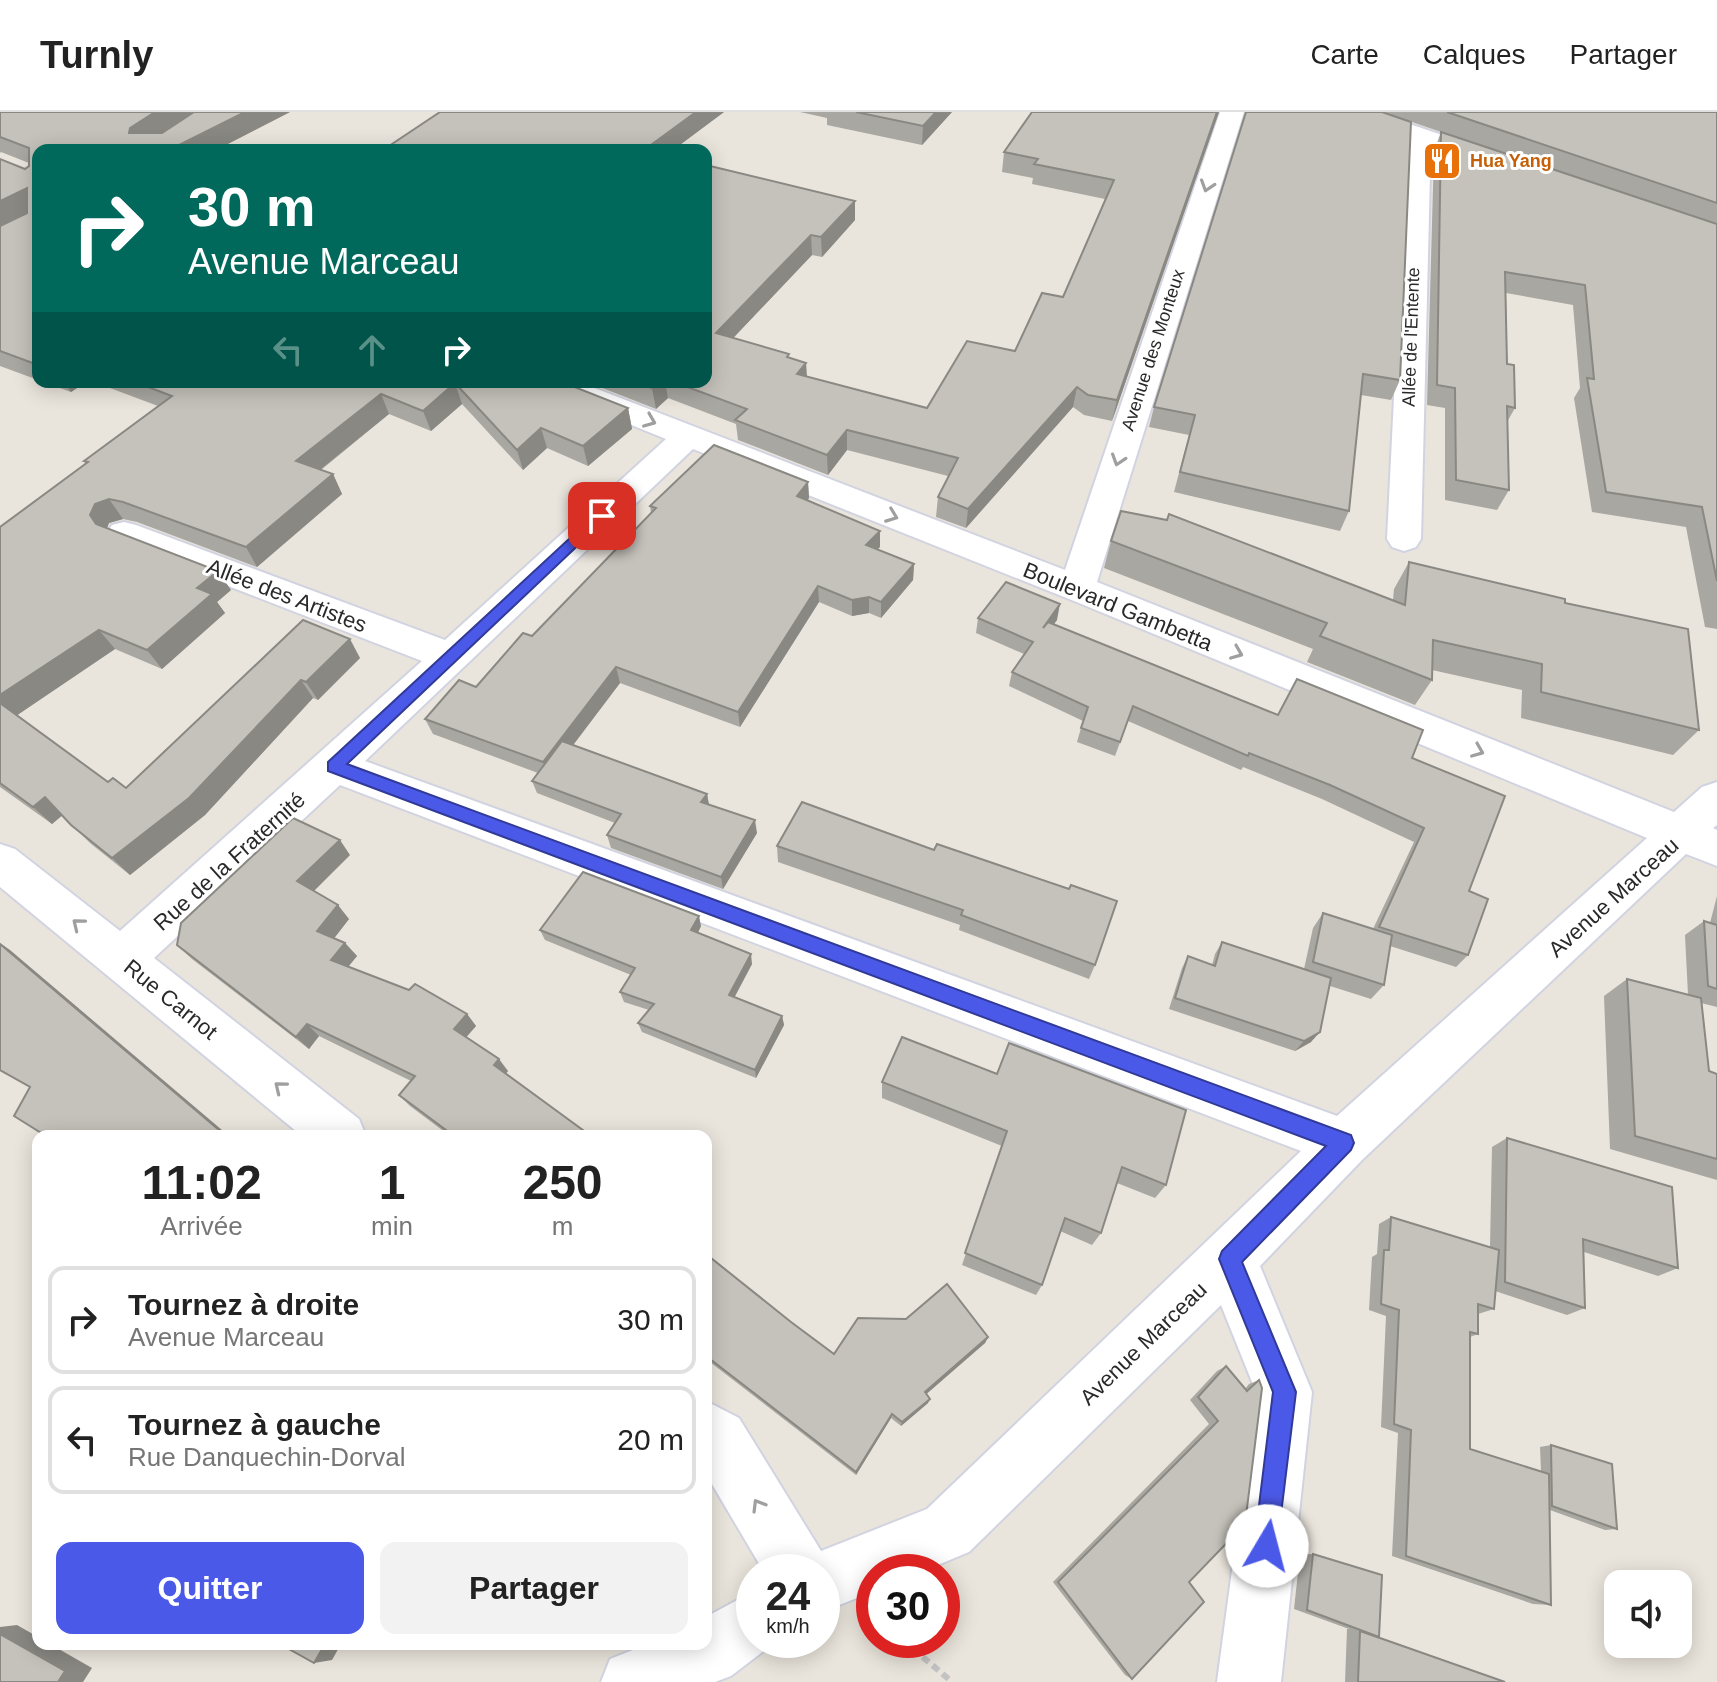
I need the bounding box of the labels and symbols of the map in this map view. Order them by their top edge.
restaurant icon: Hua Yang [1421,140,1463,182]
place label: Hua Yang [1470,151,1552,171]
one-way arrow [1200,179,1216,192]
street label: Avenue des Monteux [1117,267,1189,433]
street label: Allée de l'Entente [1399,267,1423,407]
one-way arrow [642,411,656,428]
one-way arrow [1111,453,1127,466]
pin [568,482,636,550]
one-way arrow [884,506,898,523]
street label: Allée des Artistes [204,554,370,637]
street label: Boulevard Gambetta [1020,557,1217,656]
one-way arrow [1229,644,1243,660]
one-way arrow [1470,741,1484,758]
street label: Rue de la Fraternité [149,787,310,936]
street label: Avenue Marceau [1543,833,1683,962]
one-way arrow [72,920,87,934]
street label: Rue Carnot [119,954,222,1045]
one-way arrow [275,1082,289,1097]
street label: Avenue Marceau [1075,1277,1212,1410]
one-way arrow [752,1499,768,1514]
position arrow [1225,1504,1309,1588]
speed limit sign: 30 [856,1554,960,1658]

